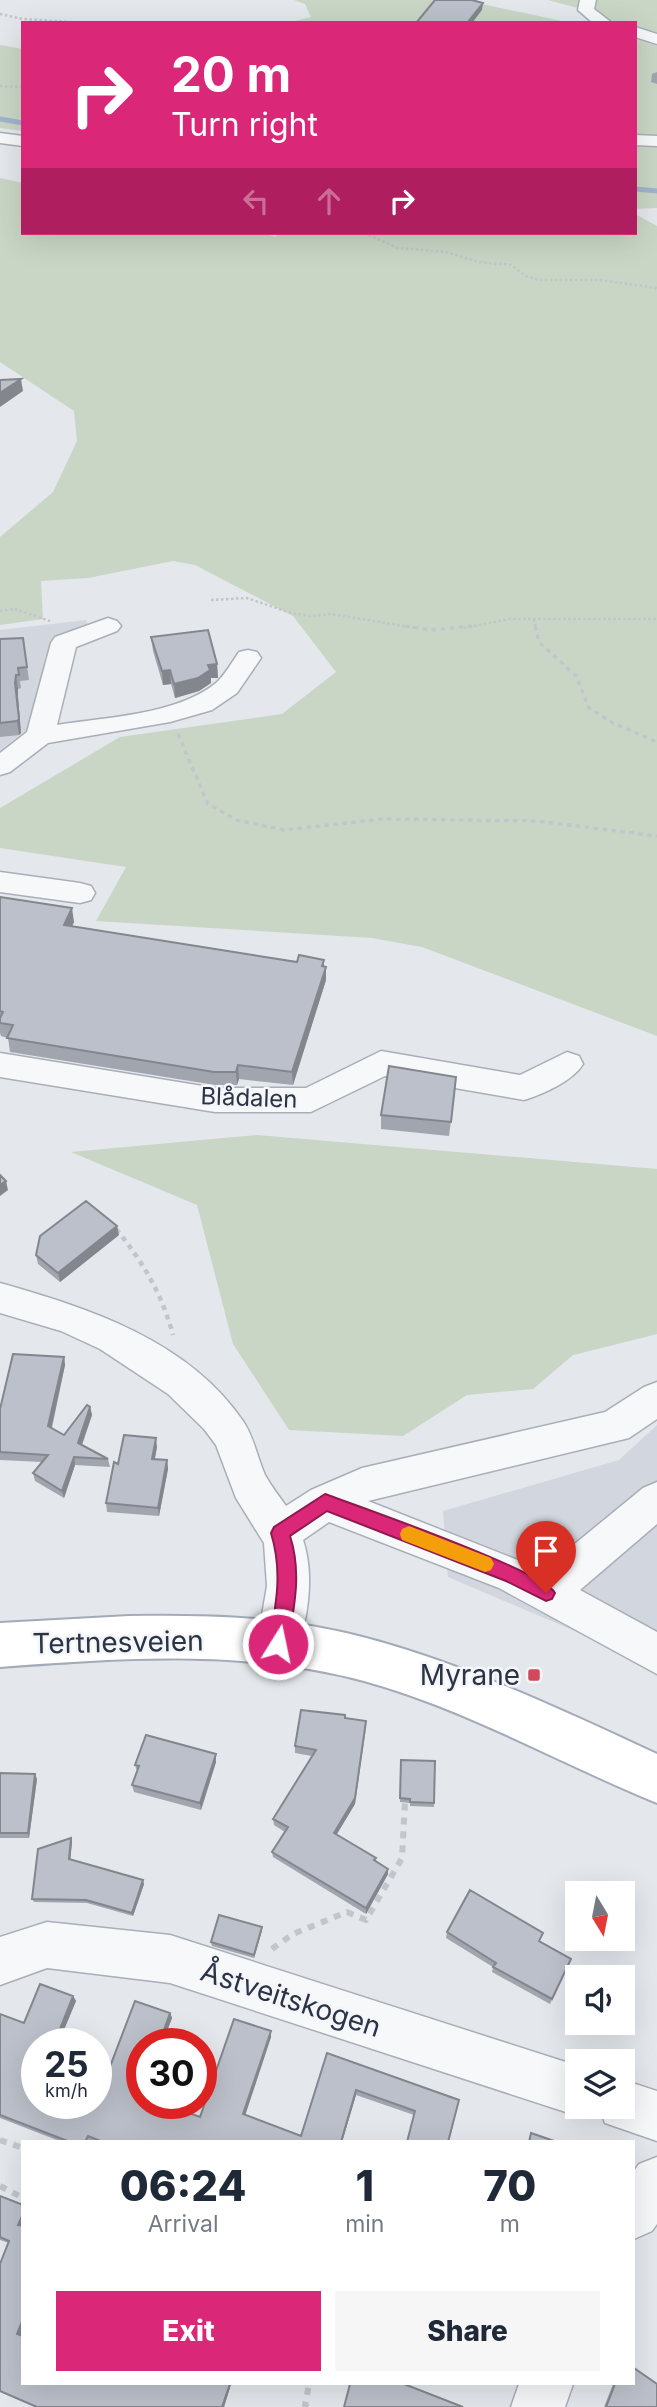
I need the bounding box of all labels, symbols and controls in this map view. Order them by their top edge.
text: 20 m [171,45,291,104]
icon: right [56,49,147,140]
text: Turn right [171,105,318,144]
icon: left [237,182,275,220]
icon: ahead [310,182,348,220]
icon: right [383,182,421,220]
street label: Blådalen [200,1081,298,1114]
pin [516,1521,576,1593]
icon: arrive [527,1532,565,1570]
position arrow [241,1607,315,1681]
street label: Tertnesveien [32,1624,204,1660]
place label: Myrane [420,1658,520,1692]
marker: Myrane [526,1667,542,1683]
north arrow [565,1881,635,1951]
map controls [565,1881,635,2119]
street label: Åstveitskogen [197,1952,386,2044]
button: sound [565,1965,635,2035]
speed limit sign: 30 [126,2028,217,2119]
text: 25 [44,2043,89,2085]
button: layers [565,2049,635,2119]
text: km/h [45,2080,88,2101]
text: 06:24 [120,2160,246,2211]
text: 1 [356,2160,374,2211]
text: 70 [483,2160,536,2211]
text: Arrival [148,2210,218,2238]
text: min [345,2210,384,2238]
text: m [500,2210,520,2238]
button: Exit [56,2291,321,2371]
button: Share [335,2291,600,2371]

